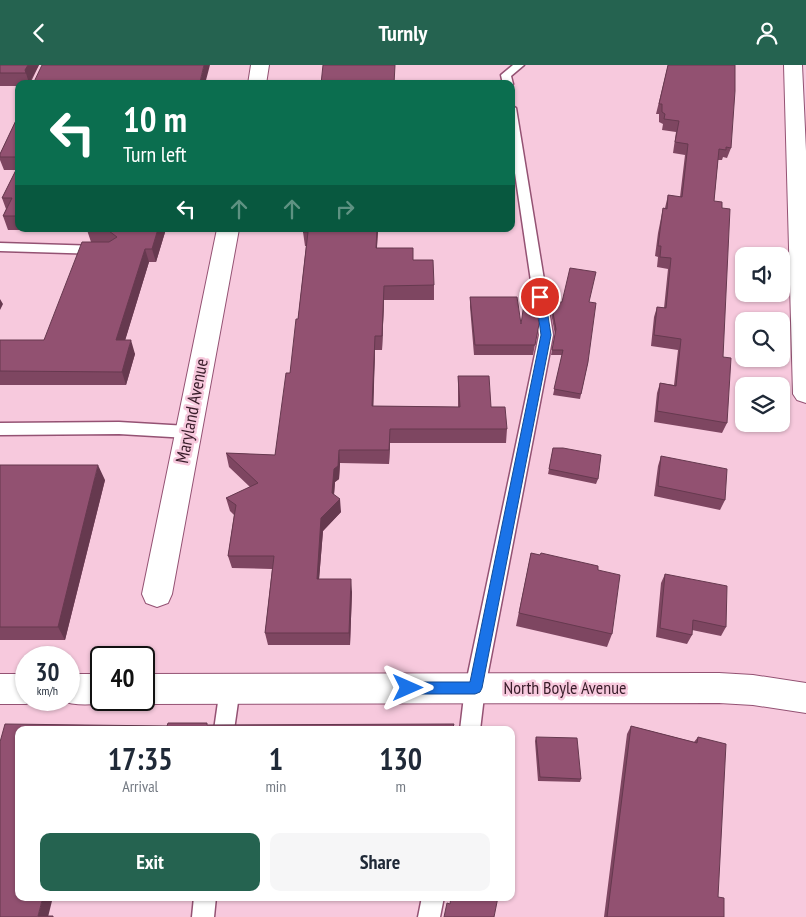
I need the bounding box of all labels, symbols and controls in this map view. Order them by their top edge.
icon: back [25,19,53,47]
text: Turnly [379,19,427,47]
icon: person [753,19,781,47]
text: 10 m [123,96,187,142]
icon: left [40,100,105,165]
text: Turn left [123,140,187,168]
icon: left [172,195,200,223]
icon: ahead [225,195,253,223]
icon: ahead [278,195,306,223]
icon: right [331,195,359,223]
map controls [735,247,790,432]
button: sound [735,247,790,302]
pin [519,276,561,318]
icon: arrive [526,283,554,311]
button: search [735,312,790,367]
street label: Maryland Avenue [170,357,213,465]
button: layers [735,377,790,432]
speed limit sign: 40 [90,646,155,711]
text: 30 [36,656,59,688]
position arrow [381,661,433,713]
street label: North Boyle Avenue [504,676,626,699]
text: km/h [37,683,58,698]
text: 17:35 [108,739,173,778]
text: 1 [269,739,283,778]
text: 130 [379,739,422,778]
text: Arrival [122,776,158,796]
text: min [265,776,286,796]
text: m [395,776,406,796]
button: Exit [40,833,260,891]
button: Share [270,833,490,891]

